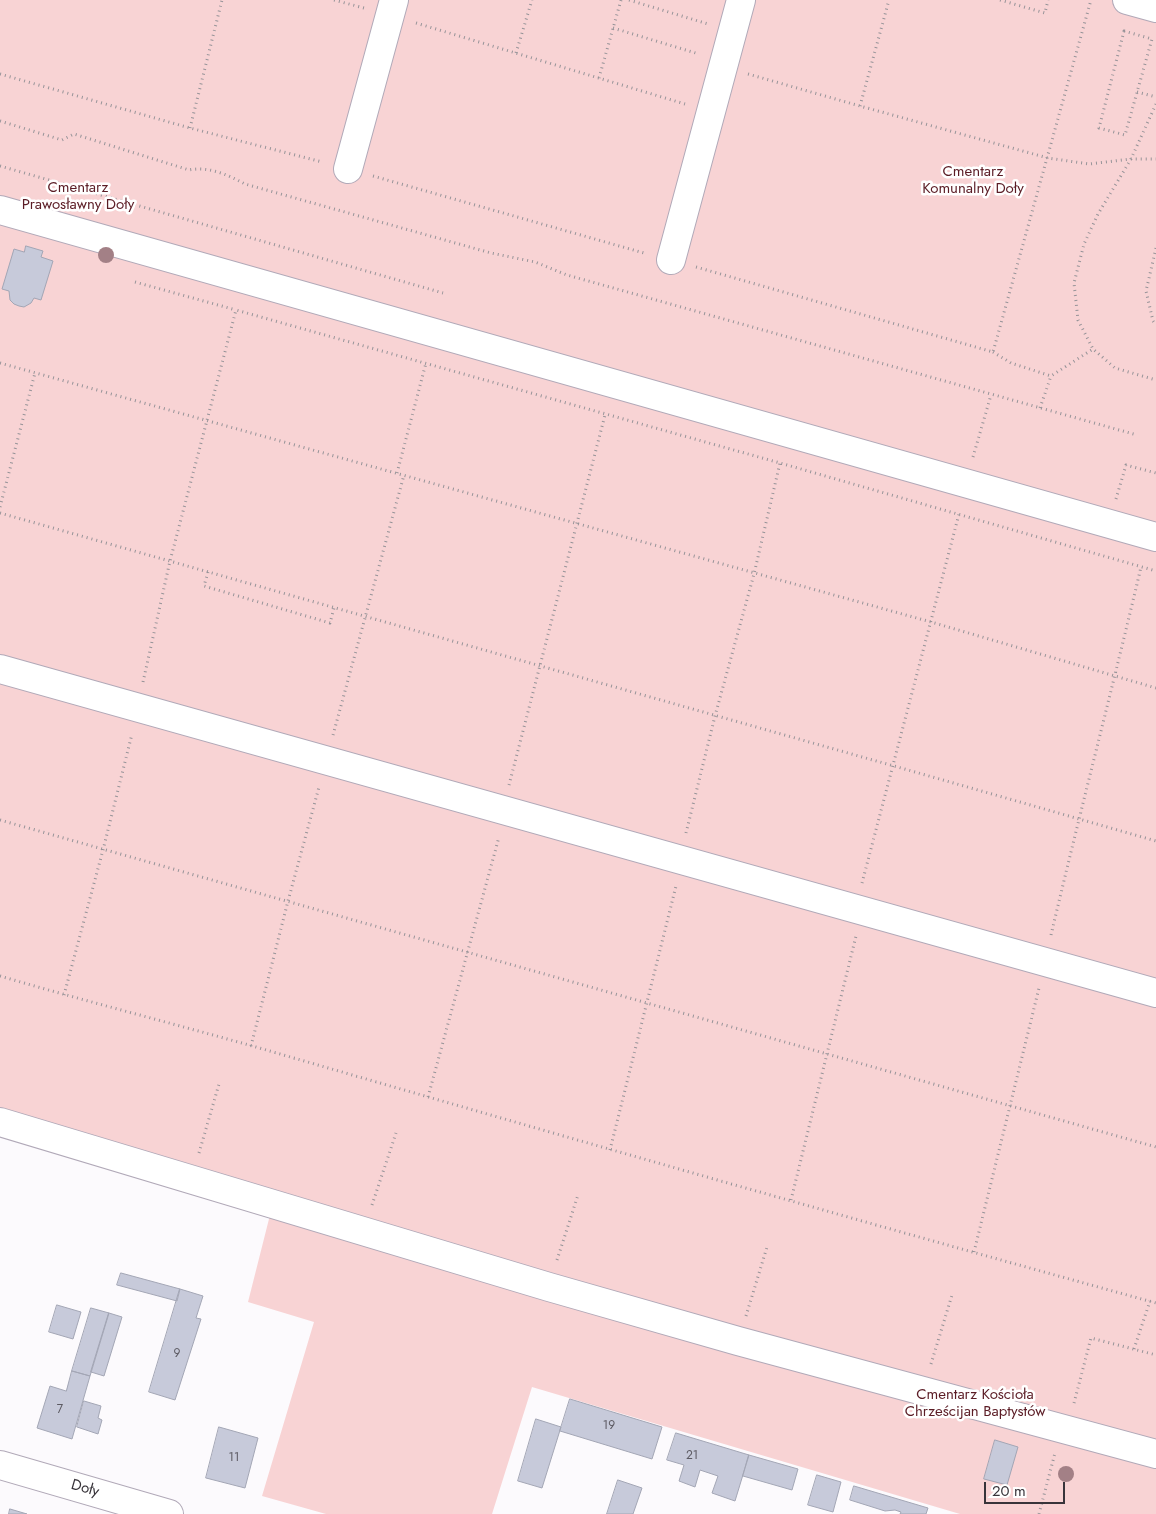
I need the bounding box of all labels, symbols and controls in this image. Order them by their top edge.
park label: Cmentarz Komunalny Doły [922,163,1024,198]
park label: Cmentarz Prawosławny Doły [22,179,134,214]
house number: 9 [174,1347,180,1361]
park label: Cmentarz Kościoła Chrześcijan Baptystów [905,1386,1045,1421]
house number: 7 [57,1403,63,1417]
house number: 19 [603,1419,615,1433]
house number: 21 [686,1449,698,1463]
house number: 11 [229,1451,239,1465]
scale bar [986,1472,1067,1504]
street label: Doły [69,1476,101,1502]
text: 20 m [992,1480,1026,1502]

